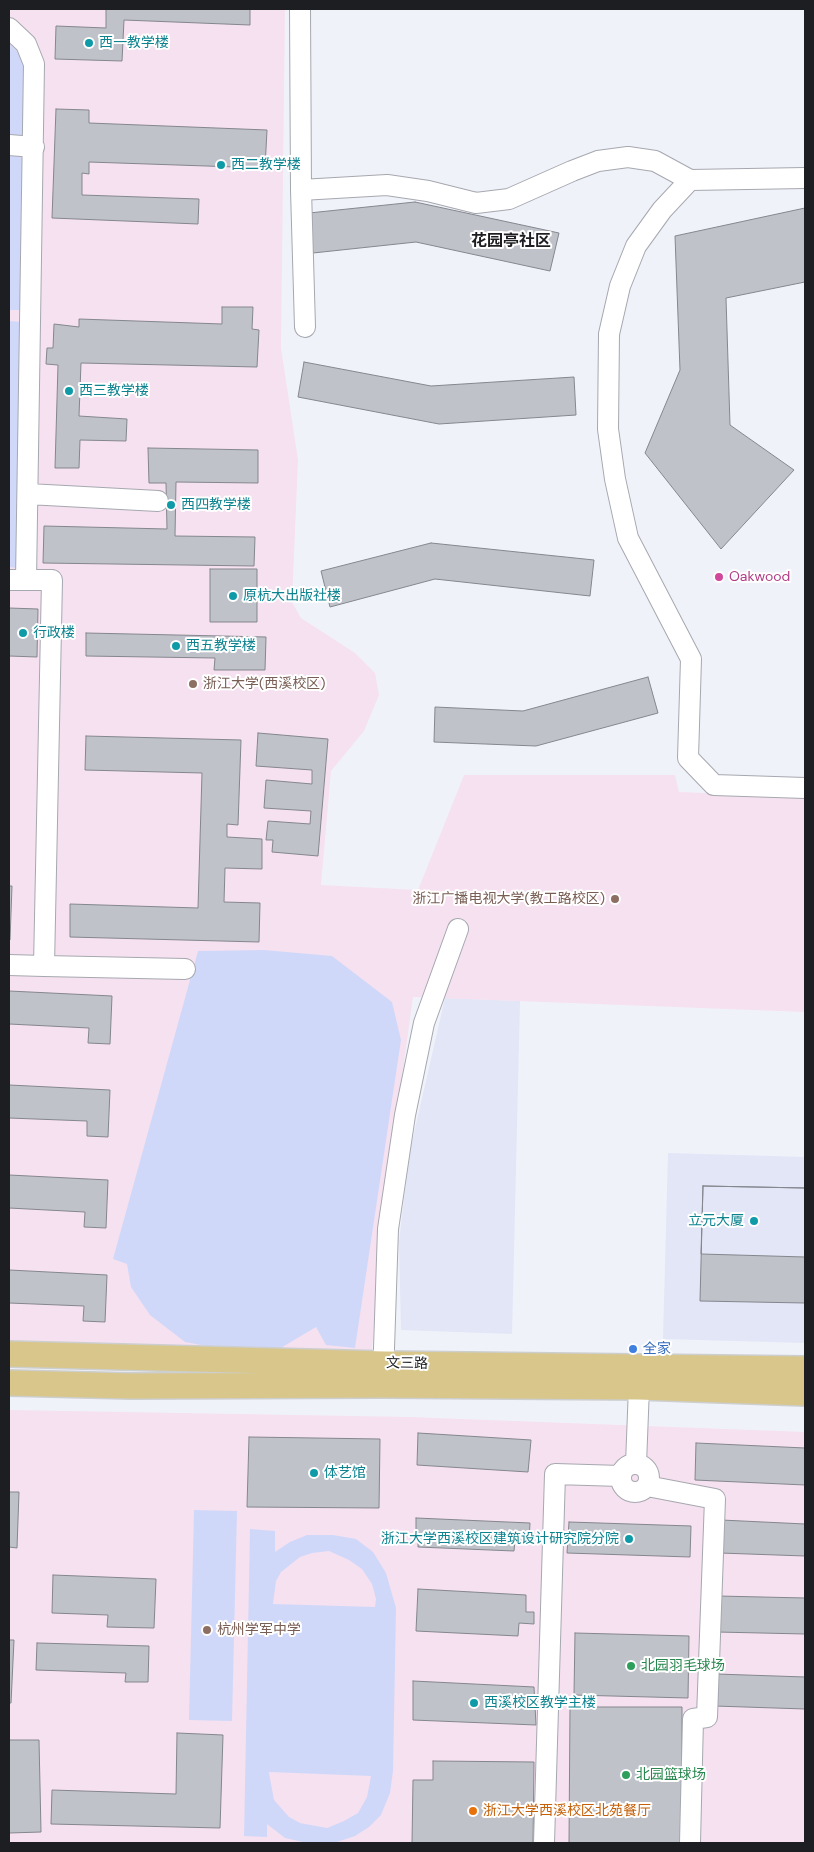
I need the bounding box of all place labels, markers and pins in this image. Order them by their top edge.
place label: 西一教学楼 [99,35,169,51]
marker: 西一教学楼 [83,37,95,49]
place label: 西二教学楼 [231,157,301,173]
marker: 西二教学楼 [215,159,227,171]
place label: 西三教学楼 [79,383,149,399]
marker: 西三教学楼 [63,385,75,397]
place label: 西四教学楼 [181,497,251,513]
marker: 西四教学楼 [165,499,177,511]
place label: Oakwood [729,569,790,585]
marker: Oakwood [713,571,725,583]
place label: 原杭大出版社楼 [243,588,341,604]
marker: 原杭大出版社楼 [227,590,239,602]
place label: 行政楼 [33,625,75,641]
marker: 行政楼 [17,627,29,639]
place label: 西五教学楼 [186,638,256,654]
marker: 西五教学楼 [170,640,182,652]
place label: 浙江大学(西溪校区) [203,676,325,692]
marker: 浙江大学(西溪校区) [187,678,199,690]
place label: 浙江广播电视大学(教工路校区) [413,891,605,907]
marker: 浙江广播电视大学(教工路校区) [609,893,621,905]
place label: 立元大厦 [688,1213,744,1229]
marker: 立元大厦 [748,1215,760,1227]
place label: 全家 [643,1341,671,1357]
marker: 全家 [627,1343,639,1355]
place label: 体艺馆 [324,1465,366,1481]
marker: 体艺馆 [308,1467,320,1479]
place label: 浙江大学西溪校区建筑设计研究院分院 [381,1531,619,1547]
marker: 浙江大学西溪校区建筑设计研究院分院 [623,1533,635,1545]
place label: 杭州学军中学 [217,1622,301,1638]
marker: 杭州学军中学 [201,1624,213,1636]
place label: 北园羽毛球场 [641,1658,725,1674]
marker: 北园羽毛球场 [625,1660,637,1672]
place label: 西溪校区教学主楼 [484,1695,596,1711]
marker: 西溪校区教学主楼 [468,1697,480,1709]
place label: 北园篮球场 [636,1767,706,1783]
marker: 北园篮球场 [620,1769,632,1781]
place label: 浙江大学西溪校区北苑餐厅 [483,1803,651,1819]
marker: 浙江大学西溪校区北苑餐厅 [467,1805,479,1817]

